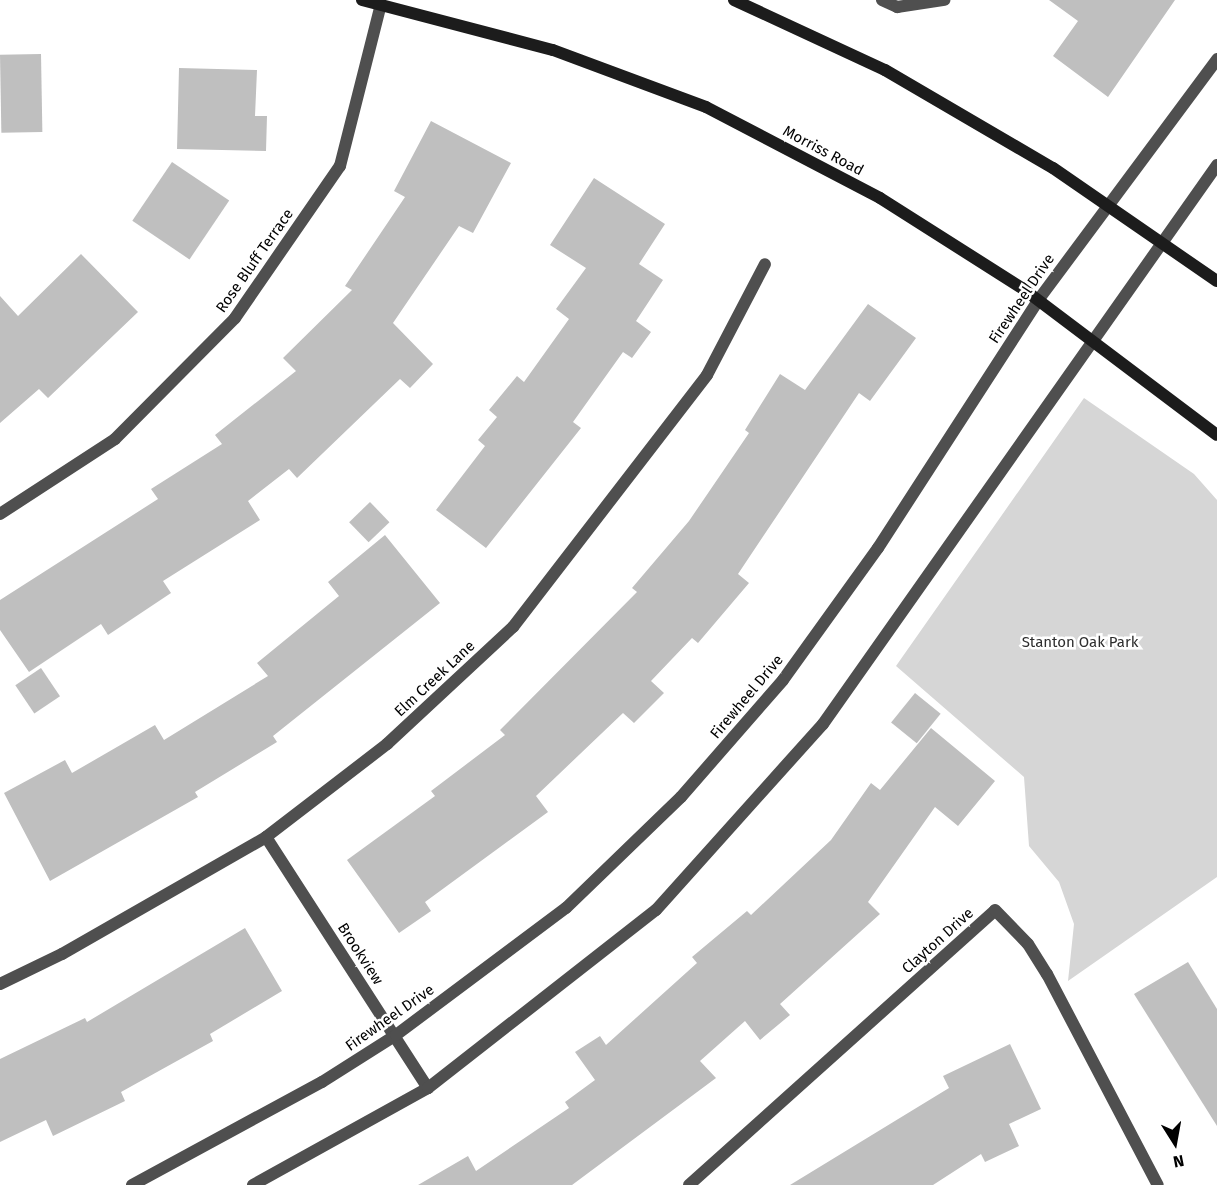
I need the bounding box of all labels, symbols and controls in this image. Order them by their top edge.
street label: Morriss Road [780,122,866,180]
street label: Rose Bluff Terrace [213,206,297,316]
street label: Firewheel Drive [985,251,1059,347]
park label: Stanton Oak Park [1022,634,1138,652]
street label: Elm Creek Lane [391,637,479,721]
street label: Firewheel Drive [707,651,787,743]
street label: Clayton Drive [899,904,977,978]
street label: Brookview [333,920,387,988]
street label: Firewheel Drive [342,981,438,1055]
north arrow [1145,1113,1205,1173]
text: N [1172,1151,1186,1171]

